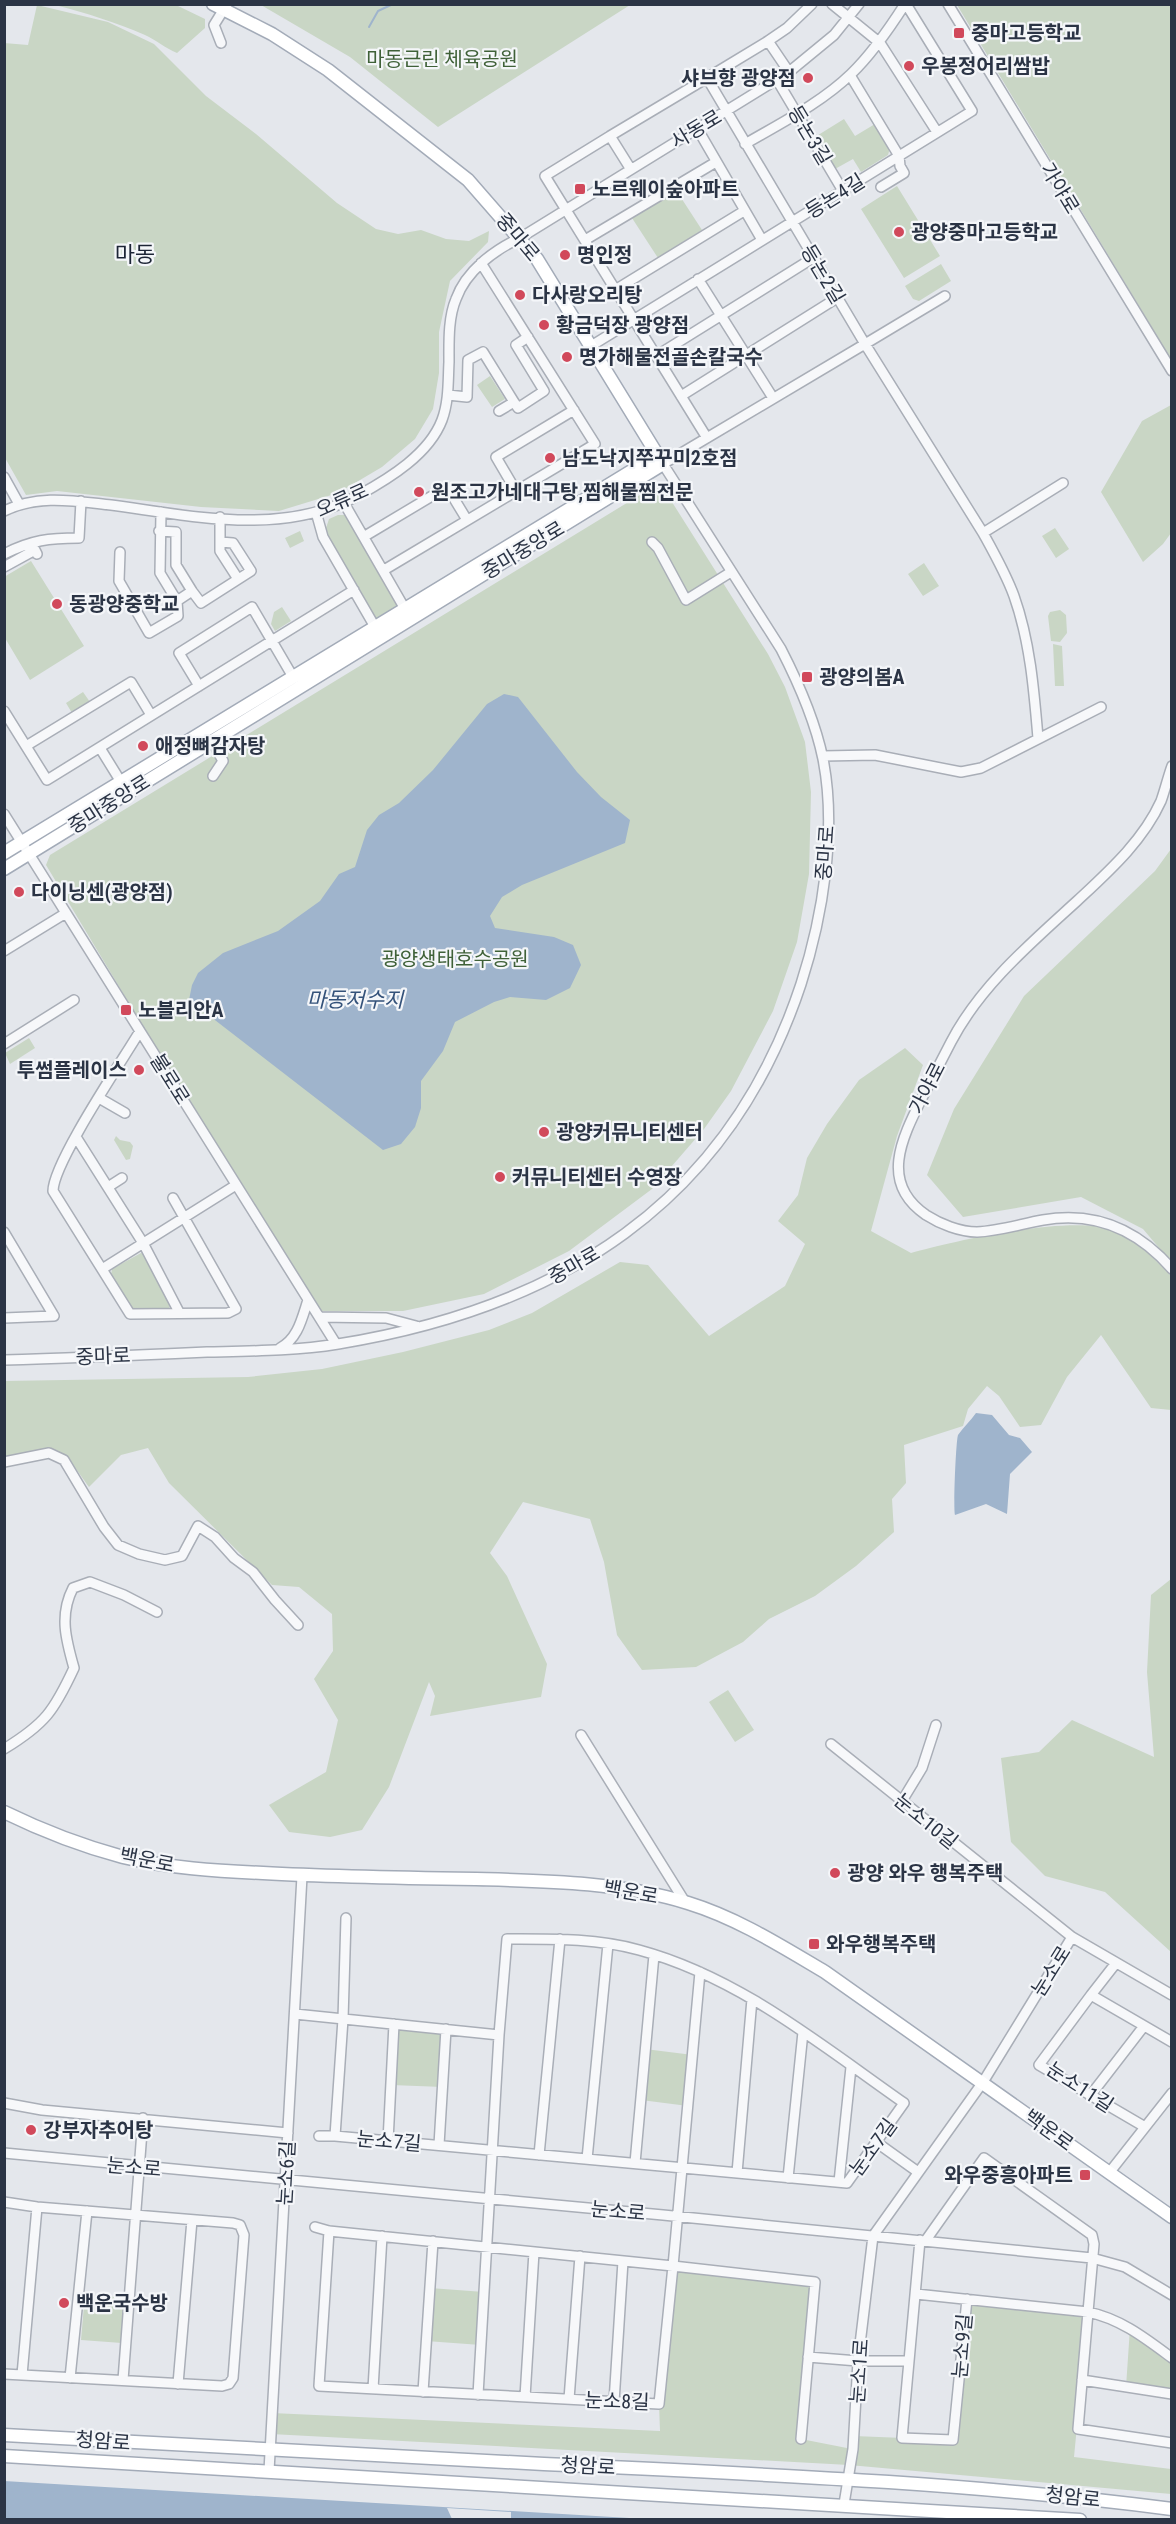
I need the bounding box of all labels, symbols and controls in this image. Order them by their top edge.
place label: 중마고등학교 [971,21,1081,45]
marker: 중마고등학교 [952,26,966,40]
park label: 마동근린 체육공원 [366,47,518,71]
place label: 우봉정어리쌈밥 [921,54,1050,78]
marker: 우봉정어리쌈밥 [902,59,916,73]
place label: 샤브향 광양점 [681,66,796,90]
marker: 샤브향 광양점 [801,71,815,85]
street label: 등논3길 [783,101,837,169]
street label: 사동로 [666,104,726,154]
street label: 가야로 [1035,158,1085,218]
street label: 등논4길 [801,169,869,223]
place label: 노르웨이숲아파트 [592,177,739,201]
marker: 노르웨이숲아파트 [573,182,587,196]
street label: 중마로 [491,208,545,266]
place label: 광양중마고등학교 [911,220,1058,244]
marker: 광양중마고등학교 [892,225,906,239]
street label: 등논2길 [796,240,850,308]
district label: 마동 [115,242,155,267]
place label: 명인정 [577,243,632,267]
marker: 명인정 [558,248,572,262]
place label: 다사랑오리탕 [532,283,642,307]
marker: 다사랑오리탕 [513,288,527,302]
place label: 황금덕장 광양점 [556,313,689,337]
marker: 황금덕장 광양점 [537,318,551,332]
place label: 명가해물전골손칼국수 [579,345,763,369]
marker: 명가해물전골손칼국수 [560,350,574,364]
place label: 남도낙지쭈꾸미2호점 [562,446,738,470]
marker: 남도낙지쭈꾸미2호점 [543,451,557,465]
street label: 오류로 [312,478,372,522]
place label: 원조고가네대구탕,찜해물찜전문 [431,480,694,504]
marker: 원조고가네대구탕,찜해물찜전문 [412,485,426,499]
street label: 중마중앙로 [477,516,569,584]
place label: 동광양중학교 [69,592,179,616]
marker: 동광양중학교 [50,597,64,611]
place label: 광양의봄A [819,665,905,689]
marker: 광양의봄A [800,670,814,684]
place label: 애정뼈감자탕 [155,734,265,758]
marker: 애정뼈감자탕 [136,739,150,753]
street label: 중마중앙로 [64,769,154,839]
street label: 중마로 [811,825,839,881]
place label: 다이닝센(광양점) [31,880,173,904]
marker: 다이닝센(광양점) [12,885,26,899]
park label: 광양생태호수공원 [381,947,529,971]
water label: 마동저수지 [307,988,405,1012]
place label: 노블리안A [138,998,224,1022]
marker: 노블리안A [119,1003,133,1017]
street label: 불로로 [145,1049,195,1109]
place label: 투썸플레이스 [17,1058,127,1082]
street label: 가야로 [904,1058,950,1118]
marker: 투썸플레이스 [132,1063,146,1077]
place label: 광양커뮤니티센터 [556,1120,703,1144]
marker: 광양커뮤니티센터 [537,1125,551,1139]
place label: 커뮤니티센터 수영장 [512,1165,682,1189]
marker: 커뮤니티센터 수영장 [493,1170,507,1184]
street label: 중마로 [544,1241,604,1289]
street label: 중마로 [75,1343,131,1369]
street label: 눈소10길 [889,1788,963,1854]
street label: 백운로 [118,1843,176,1877]
place label: 광양 와우 행복주택 [847,1861,1003,1885]
marker: 광양 와우 행복주택 [828,1866,842,1880]
street label: 백운로 [602,1875,660,1909]
place label: 와우행복주택 [826,1932,936,1956]
marker: 와우행복주택 [807,1937,821,1951]
street label: 눈소로 [1026,1941,1076,2001]
street label: 눈소11길 [1042,2057,1118,2117]
street label: 백운로 [1020,2104,1078,2156]
street label: 눈소7길 [844,2114,902,2180]
place label: 강부자추어탕 [43,2118,153,2142]
marker: 강부자추어탕 [24,2123,38,2137]
street label: 눈소7길 [356,2126,422,2156]
street label: 눈소6길 [272,2140,300,2206]
street label: 눈소로 [105,2153,163,2181]
place label: 와우중흥아파트 [944,2163,1073,2187]
marker: 와우중흥아파트 [1078,2168,1092,2182]
street label: 눈소로 [589,2197,647,2225]
place label: 백운국수방 [76,2291,168,2315]
marker: 백운국수방 [57,2296,71,2310]
street label: 눈소9길 [947,2313,977,2379]
street label: 눈소1로 [845,2338,873,2404]
street label: 눈소8길 [584,2388,650,2414]
street label: 청암로 [75,2427,131,2455]
street label: 청암로 [560,2453,616,2479]
street label: 청암로 [1044,2482,1102,2512]

